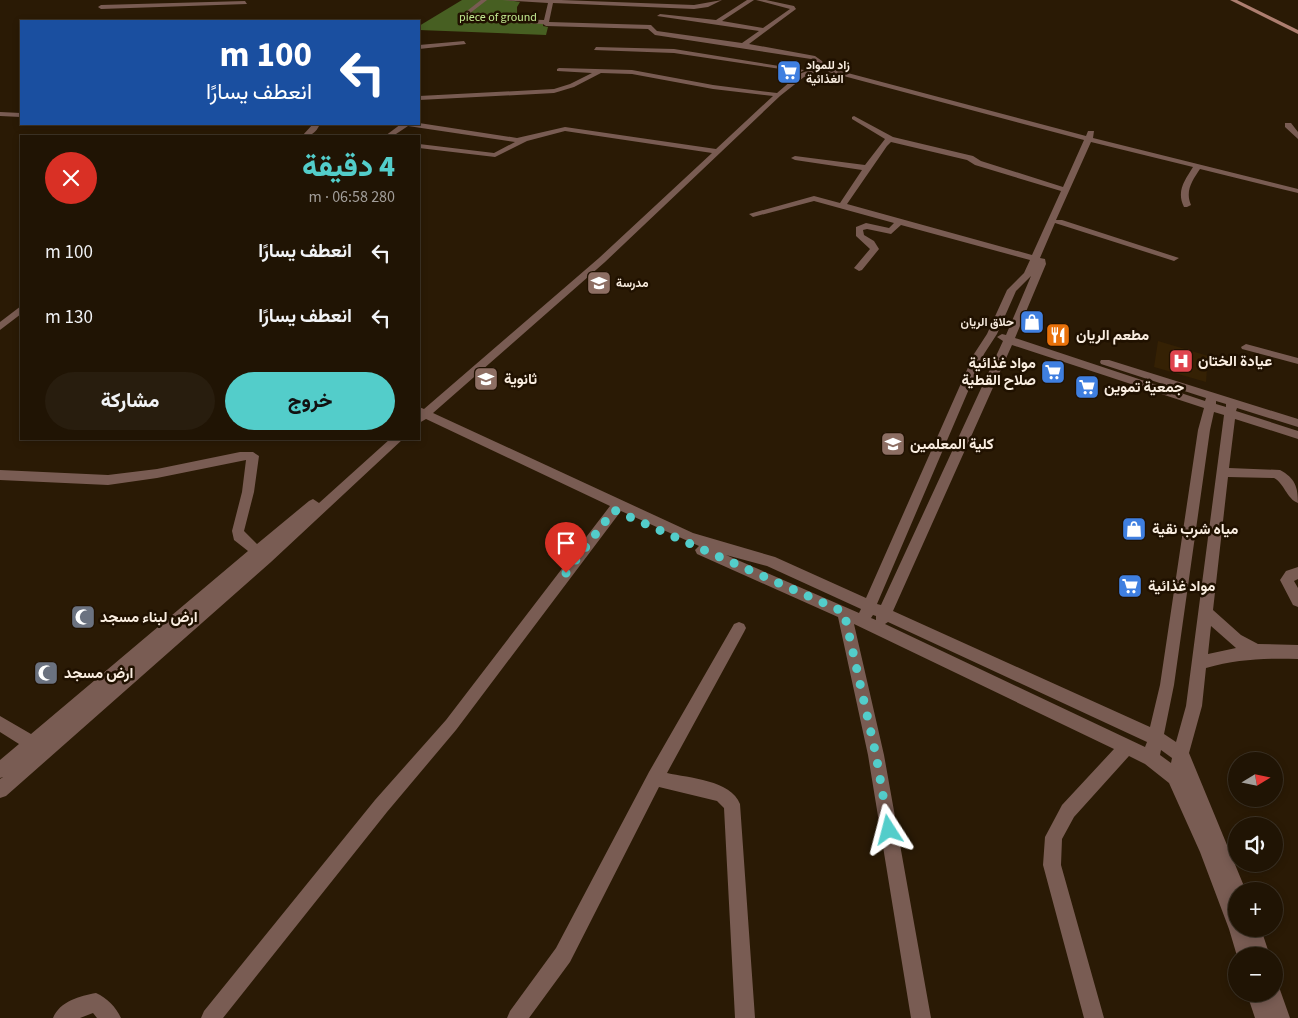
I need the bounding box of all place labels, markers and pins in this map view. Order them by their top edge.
place label: زاد للمواد الغذائية [806,57,850,88]
supermarket icon: زاد للمواد الغذائية [776,59,802,85]
school or university icon: مدرسة [586,270,612,296]
place label: مدرسة [616,275,649,292]
shop icon: حلاق الريان [1019,309,1045,335]
place label: حلاق الريان [961,314,1014,331]
restaurant icon: مطعم الريان [1045,322,1071,348]
place label: مطعم الريان [1076,325,1149,346]
hospital icon: عيادة الختان [1168,348,1194,374]
place label: عيادة الختان [1198,351,1272,372]
place label: مواد غذائية صلاح القطية [961,353,1036,391]
supermarket icon: مواد غذائية صلاح القطية [1040,359,1066,385]
school or university icon: ثانوية [473,366,499,392]
place label: ثانوية [504,369,537,390]
supermarket icon: جمعية تموين [1074,374,1100,400]
place label: جمعية تموين [1104,377,1184,398]
school or university icon: كلية المعلمين [880,431,906,457]
place label: كلية المعلمين [910,434,994,455]
shop icon: مياه شرب نقية [1121,516,1147,542]
place label: مياه شرب نقية [1152,519,1238,540]
pin [545,522,587,573]
supermarket icon: مواد غذائية [1117,573,1143,599]
place label: مواد غذائية [1148,576,1215,597]
mosque icon: ارض لبناء مسجد [70,604,96,630]
place label: ارض لبناء مسجد [100,607,198,628]
mosque icon: ارض مسجد [33,660,59,686]
place label: ارض مسجد [64,663,133,684]

